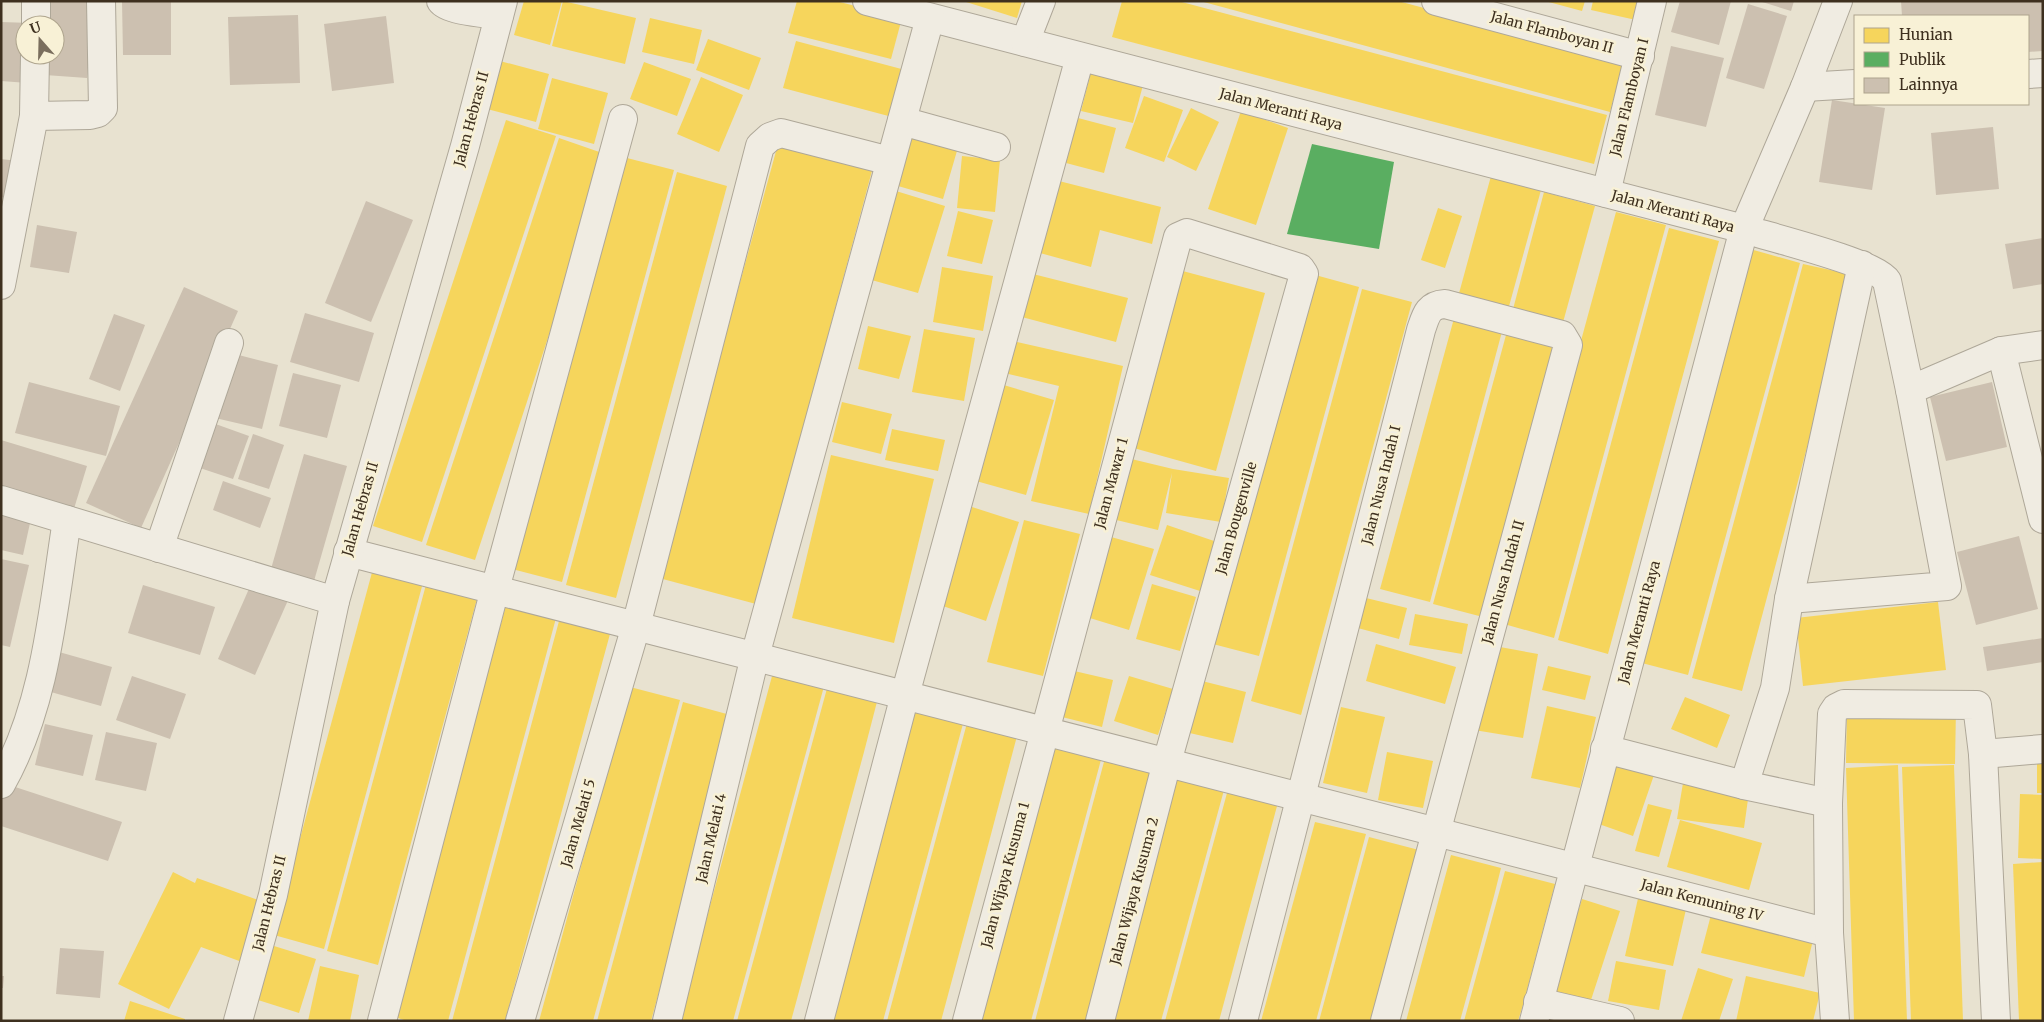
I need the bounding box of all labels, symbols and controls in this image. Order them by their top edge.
street label: Jalan Flamboyan II [1488,7,1615,57]
north arrow [15,15,65,65]
legend [1854,15,2029,105]
text: U [28,17,44,38]
text: Hunian [1899,25,1953,44]
street label: Jalan Flamboyan I [1605,36,1652,159]
text: Publik [1899,50,1946,69]
street label: Jalan Hebras II [449,69,492,170]
text: Lainnya [1899,75,1958,94]
street label: Jalan Meranti Raya [1217,84,1345,134]
street label: Jalan Meranti Raya [1609,186,1737,236]
street label: Jalan Nusa Indah I [1357,424,1405,547]
street label: Jalan Mawar 1 [1090,436,1132,531]
street label: Jalan Hebras II [338,460,382,559]
street label: Jalan Bougenville [1211,460,1261,577]
street label: Jalan Nusa Indah II [1478,518,1528,647]
street label: Jalan Meranti Raya [1614,558,1664,686]
street label: Jalan Melati 5 [557,777,599,870]
street label: Jalan Melati 4 [692,791,730,886]
street label: Jalan Wijaya Kusuma 1 [977,800,1033,951]
street label: Jalan Wijaya Kusuma 2 [1105,815,1162,968]
street label: Jalan Hebras II [248,853,290,954]
street label: Jalan Kemuning IV [1638,875,1766,925]

